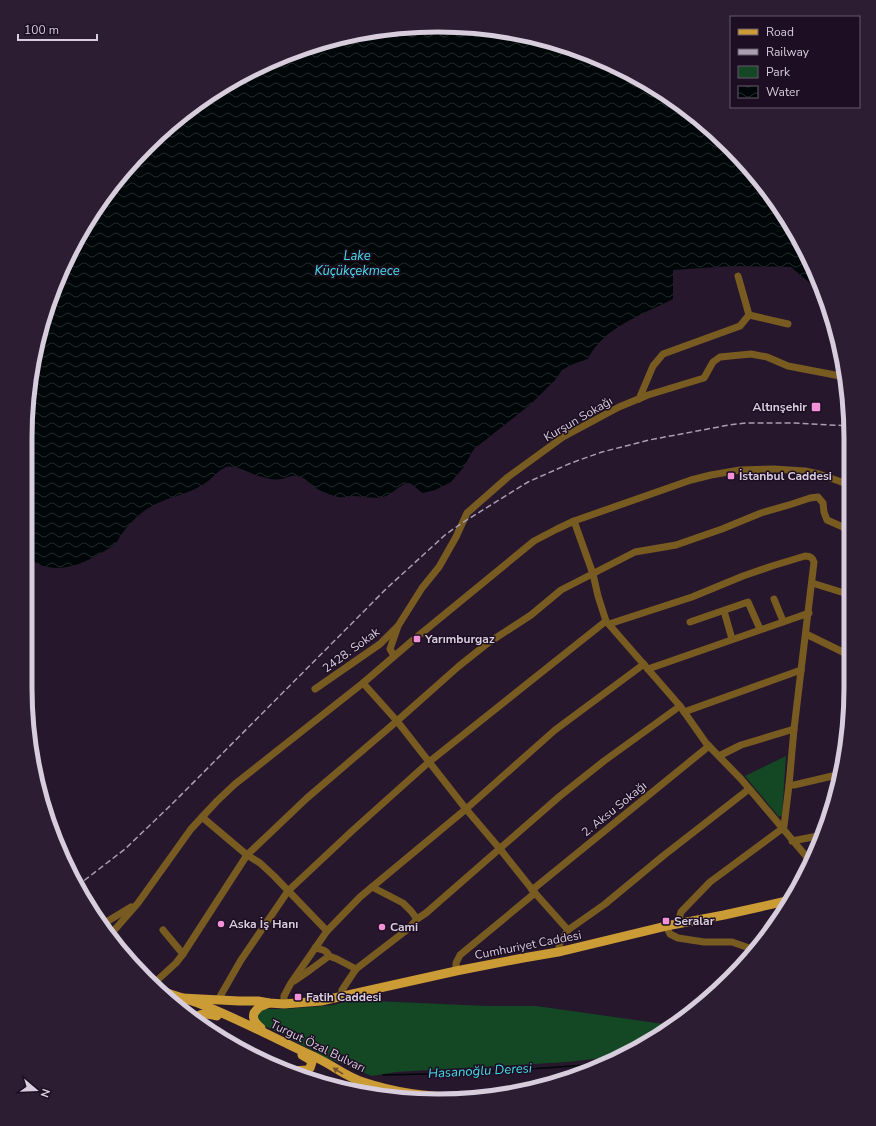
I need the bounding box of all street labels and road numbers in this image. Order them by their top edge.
street label: Kurşun Sokağı [541,393,615,445]
street label: 2428. Sokak [319,623,384,676]
street label: 2. Aksu Sokağı [578,778,650,840]
street label: Cumhuriyet Caddesi [473,927,583,963]
street label: Turgut Özal Bulvarı [268,1016,368,1076]

